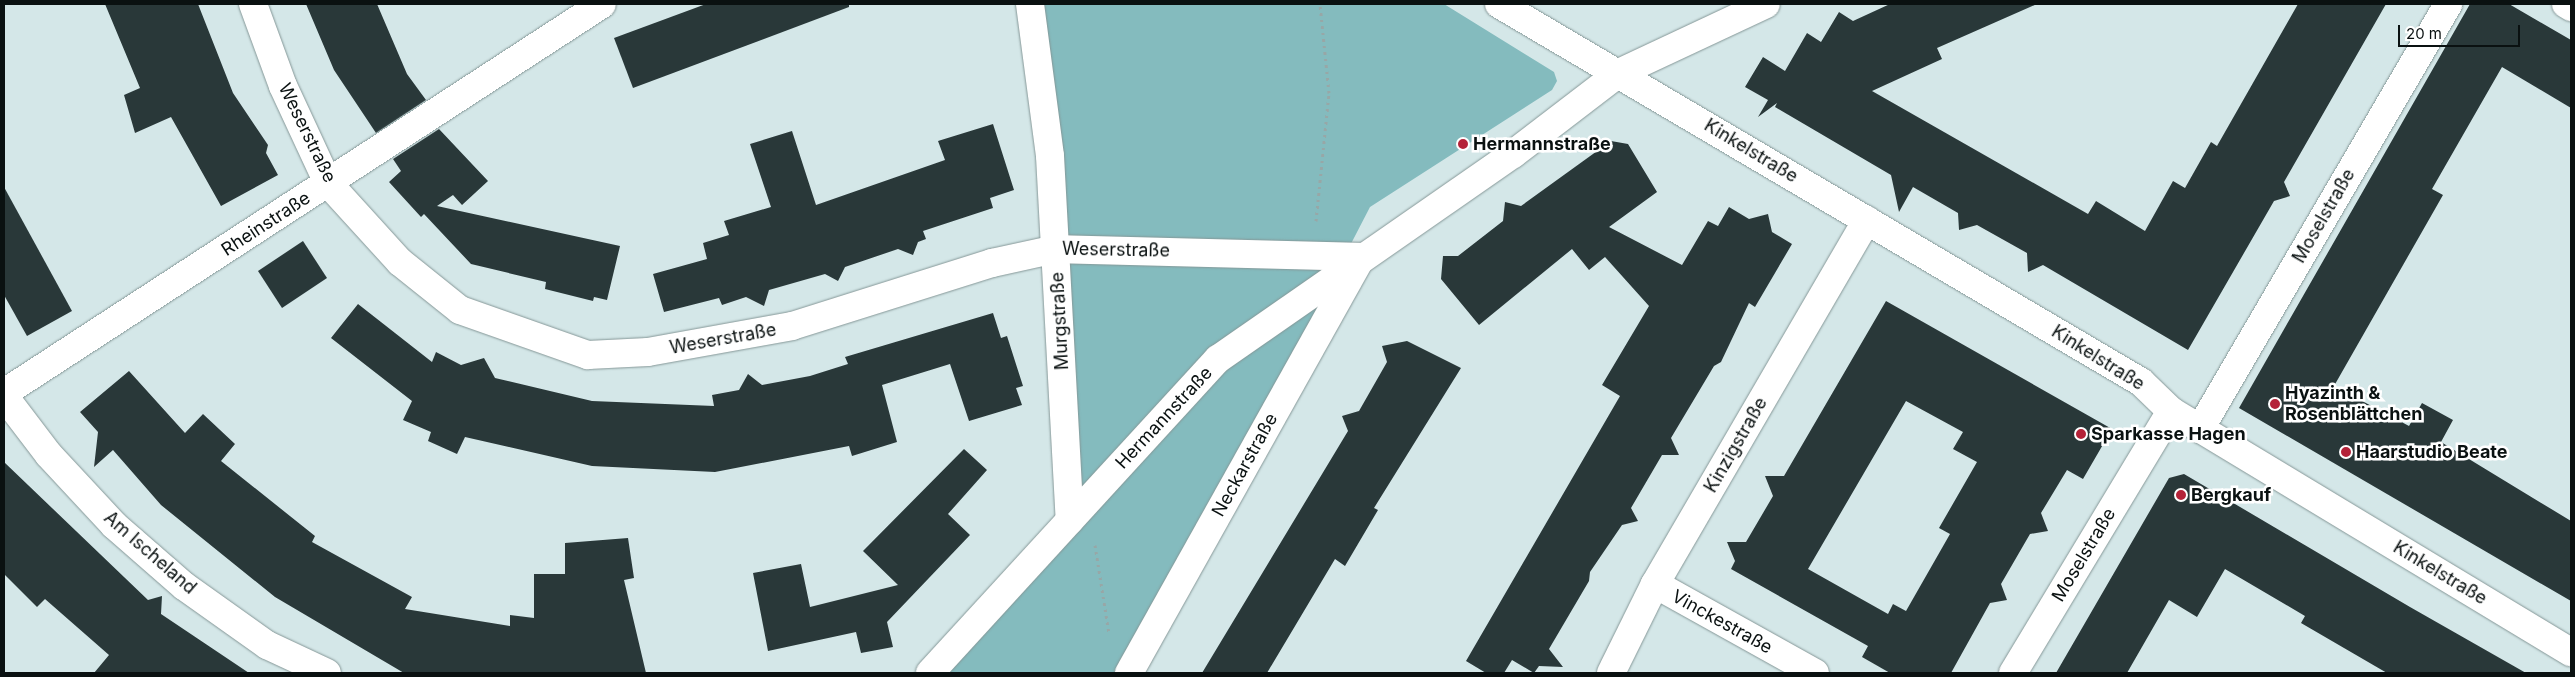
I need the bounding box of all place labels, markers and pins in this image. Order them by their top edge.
place label: Hermannstraße [1473,133,1611,155]
marker: Hermannstraße [1457,138,1469,150]
place label: Hyazinth & Rosenblättchen [2285,383,2422,426]
marker: Hyazinth & Rosenblättchen [2269,398,2281,410]
place label: Sparkasse Hagen [2091,423,2246,445]
marker: Sparkasse Hagen [2075,428,2087,440]
place label: Haarstudio Beate [2356,441,2507,463]
marker: Haarstudio Beate [2340,446,2352,458]
place label: Bergkauf [2191,484,2271,506]
marker: Bergkauf [2175,489,2187,501]

